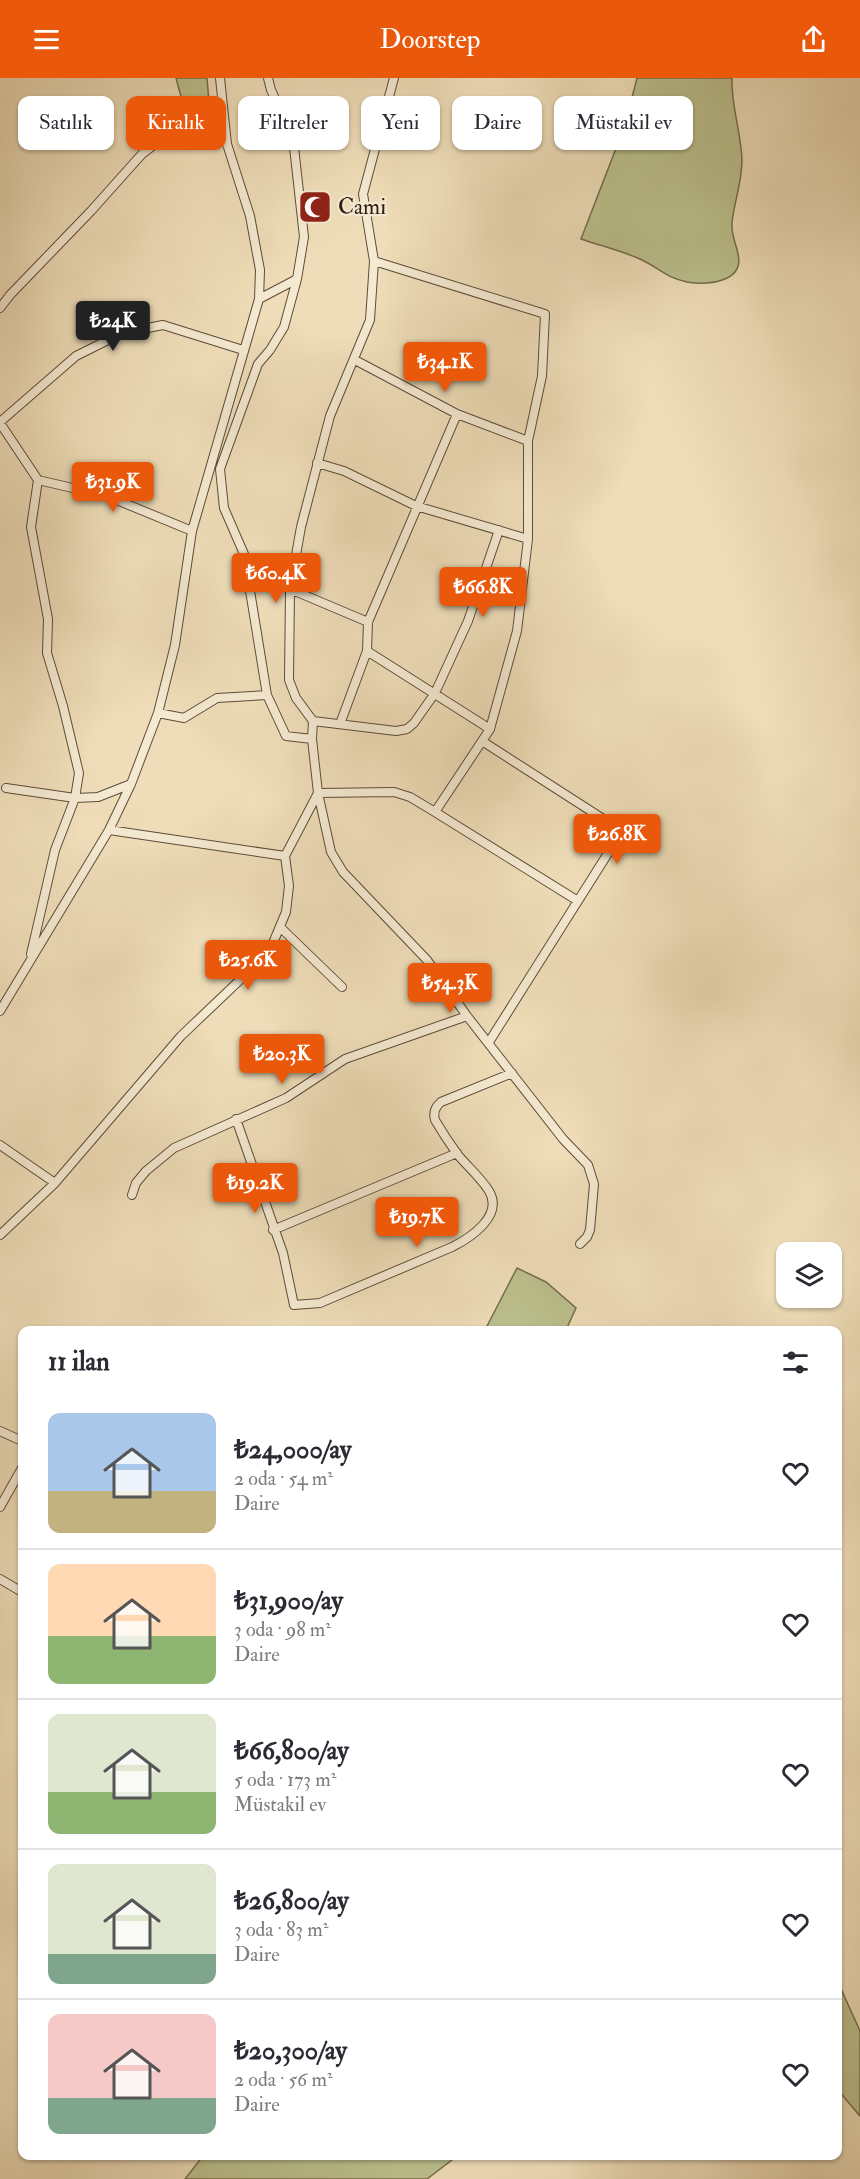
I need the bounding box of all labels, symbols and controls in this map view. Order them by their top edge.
icon: menu [30,23,63,56]
text: Doorstep [380,23,481,56]
icon: share [797,23,830,56]
chip: Satılık [18,96,114,150]
chip: Kiralık [126,96,226,150]
chip: Filtreler [238,96,349,150]
chip: Yeni [361,96,440,150]
chip: Daire [452,96,542,150]
chip: Müstakil ev [554,96,693,150]
mosque icon: Cami [297,189,333,225]
place label: Cami [338,193,386,221]
pin: ₺24K [77,301,149,352]
text: ₺24K [90,308,136,333]
pin: ₺34.1K [396,342,494,393]
text: ₺34.1K [417,349,473,374]
pin: ₺31.9K [64,462,162,513]
text: ₺31.9K [86,469,140,494]
pin: ₺60.4K [227,553,325,604]
text: ₺60.4K [246,560,306,585]
pin: ₺66.8K [434,567,532,618]
text: ₺66.8K [454,574,512,599]
pin: ₺26.8K [568,814,666,865]
text: ₺26.8K [588,821,646,846]
pin: ₺25.6K [199,940,297,991]
text: ₺25.6K [219,947,277,972]
pin: ₺54.3K [401,963,499,1014]
text: ₺54.3K [422,970,478,995]
pin: ₺20.3K [233,1034,331,1085]
text: ₺20.3K [253,1041,311,1066]
pin: ₺19.2K [206,1163,304,1214]
text: ₺19.2K [227,1170,283,1195]
pin: ₺19.7K [368,1197,466,1248]
text: ₺19.7K [389,1204,445,1229]
map controls [776,1242,842,1308]
button: layers [776,1242,842,1308]
text: 11 ilan [48,1346,110,1378]
icon: filters [779,1346,812,1379]
text: ₺24,000/ay [234,1434,351,1466]
icon: home [96,1437,168,1509]
icon: heart [779,1457,812,1490]
text: 2 oda · 54 m² [234,1466,333,1491]
text: Daire [234,1491,280,1516]
text: ₺31,900/ay [234,1585,343,1617]
icon: home [96,1588,168,1660]
icon: heart [779,1608,812,1641]
text: 3 oda · 98 m² [234,1617,331,1642]
text: Daire [234,1642,280,1667]
text: ₺66,800/ay [234,1735,349,1767]
icon: home [96,1738,168,1810]
icon: heart [779,1758,812,1791]
text: 5 oda · 173 m² [234,1767,336,1792]
text: Müstakil ev [234,1792,326,1817]
text: ₺26,800/ay [234,1885,349,1917]
icon: home [96,1888,168,1960]
icon: heart [779,1908,812,1941]
text: 3 oda · 83 m² [234,1917,328,1942]
text: Daire [234,1942,280,1967]
text: ₺20,300/ay [234,2035,347,2067]
icon: home [96,2038,168,2110]
icon: heart [779,2058,812,2091]
text: 2 oda · 56 m² [234,2067,333,2092]
text: Daire [234,2092,280,2117]

